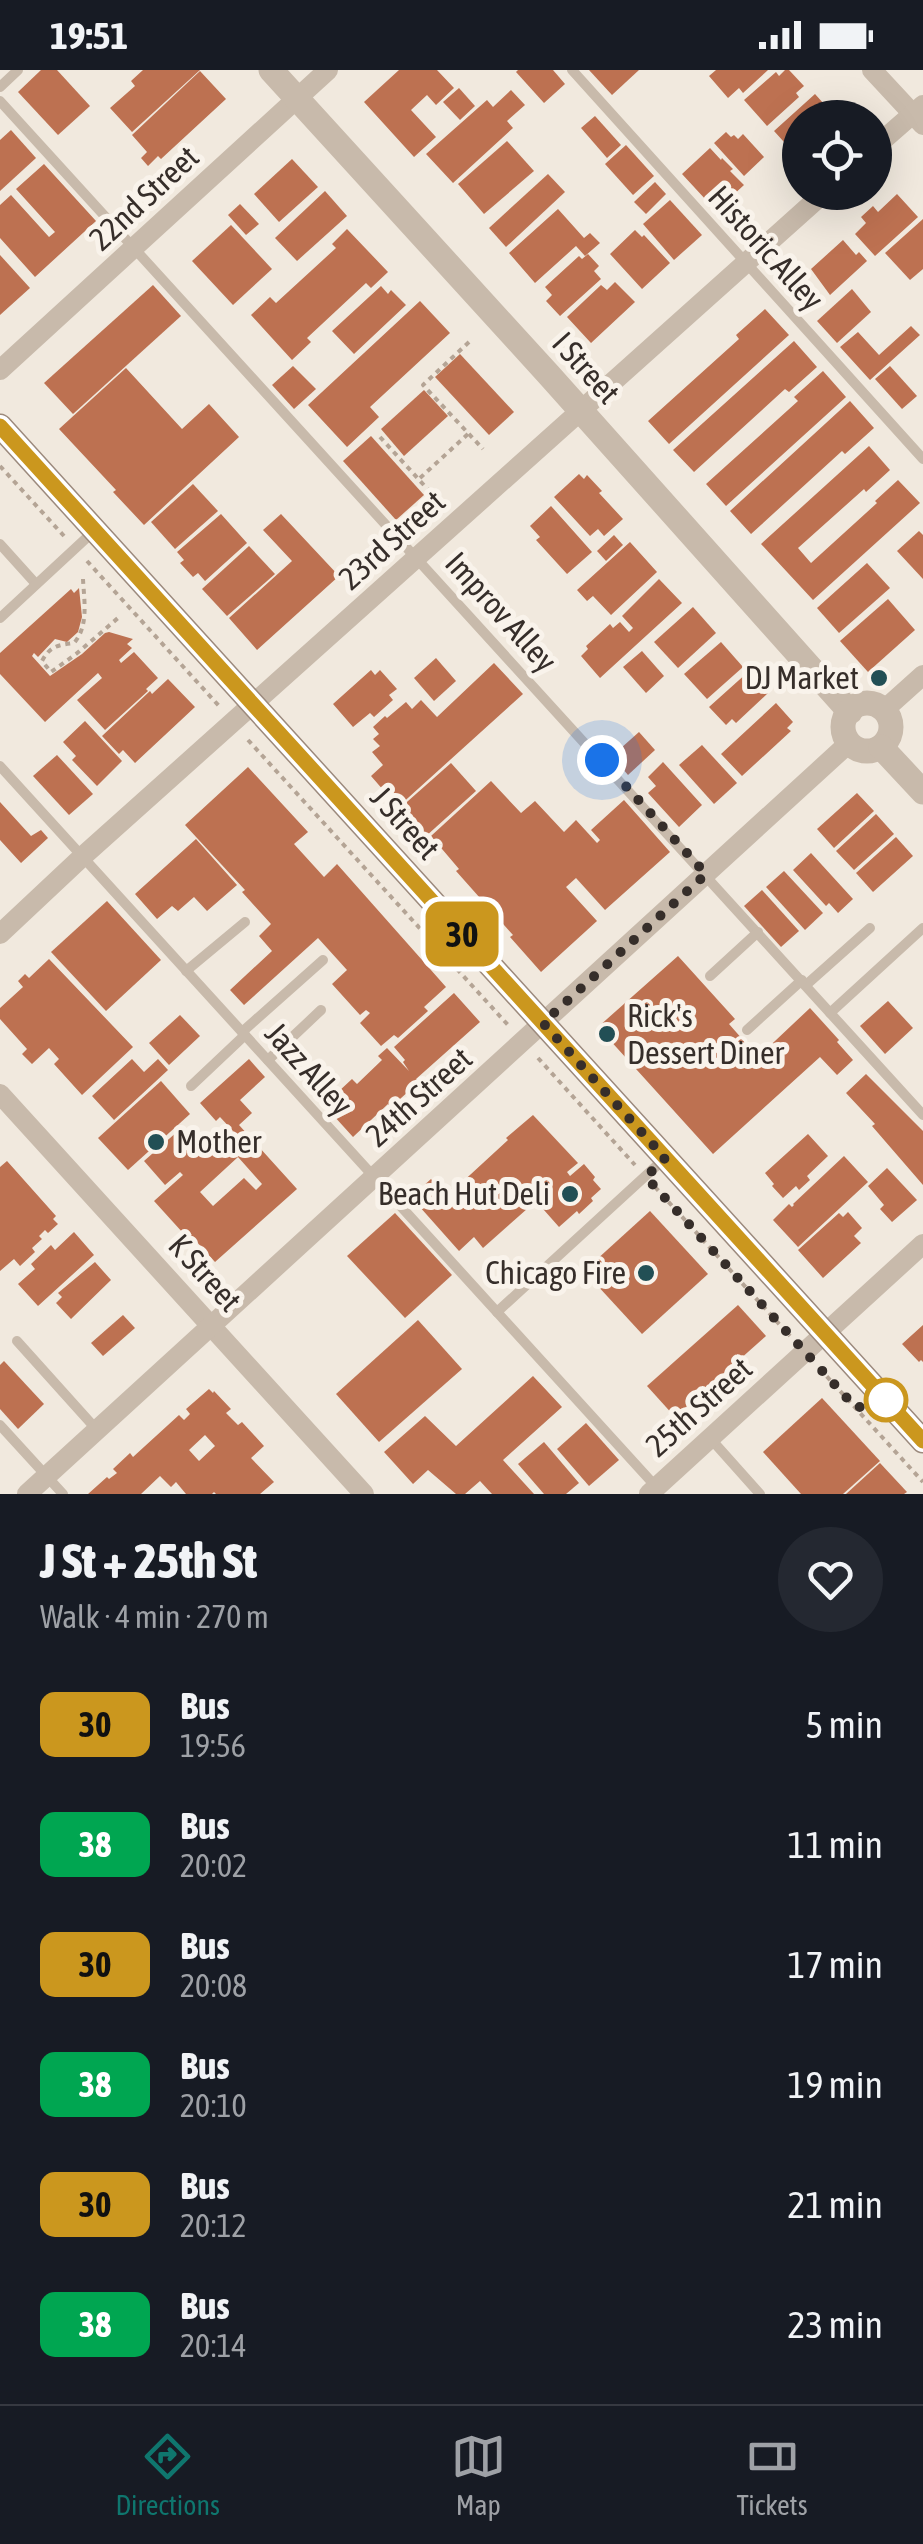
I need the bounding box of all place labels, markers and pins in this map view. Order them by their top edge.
place label: DJ Market [744,659,859,696]
marker: DJ Market [868,667,890,689]
place label: Rick's Dessert Diner [627,997,785,1071]
marker: Rick's Dessert Diner [596,1023,618,1045]
place label: Mother [176,1123,262,1160]
marker: Mother [145,1131,167,1153]
place label: Beach Hut Deli [378,1175,550,1212]
marker: Beach Hut Deli [559,1183,581,1205]
place label: Chicago Fire [485,1254,626,1291]
marker: Chicago Fire [635,1262,657,1284]
unlabelled marker [865,1379,907,1421]

